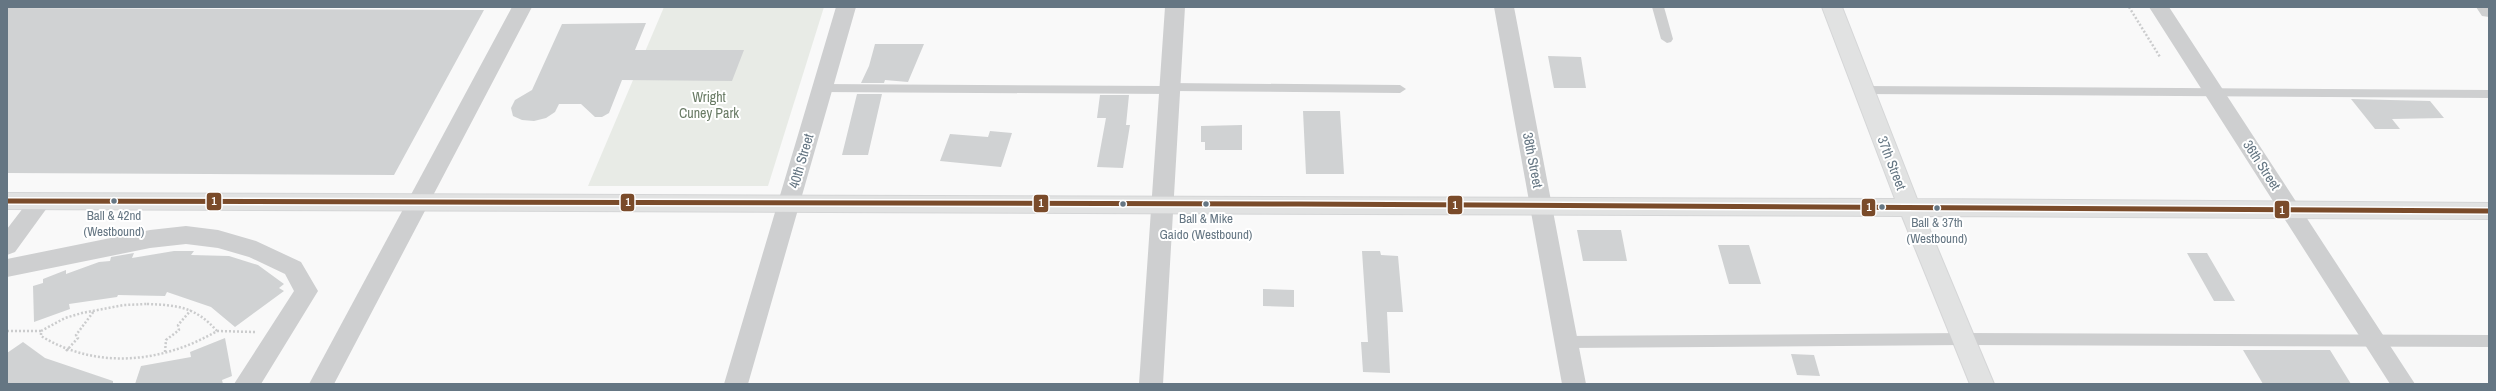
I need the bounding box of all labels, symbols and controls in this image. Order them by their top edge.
park label: Wright Cuney Park [679,88,739,122]
street label: 38th Street [1519,131,1547,189]
street label: 40th Street [785,132,817,190]
street label: 37th Street [1874,134,1910,192]
street label: 36th Street [2239,137,2285,193]
line badge: 1 [206,192,222,211]
line badge: 1 [620,193,635,212]
text: 1 [211,194,217,208]
line badge: 1 [1033,194,1049,213]
text: 1 [625,195,631,209]
line badge: 1 [1447,195,1463,215]
marker: Ball & 42nd (Westbound) [109,196,119,206]
text: 1 [1038,196,1044,210]
text: 1 [1452,198,1458,212]
line badge: 1 [1861,198,1876,217]
unlabelled marker [1118,199,1128,209]
marker: Ball & Mike Gaido (Westbound) [1201,199,1211,209]
text: 1 [1866,200,1872,214]
line badge: 1 [2274,200,2290,219]
unlabelled marker [1877,202,1887,212]
marker: Ball & 37th (Westbound) [1932,203,1942,213]
text: 1 [2279,203,2285,217]
place label: Ball & 42nd (Westbound) [84,207,145,240]
place label: Ball & Mike Gaido (Westbound) [1160,210,1253,243]
place label: Ball & 37th (Westbound) [1907,214,1968,247]

